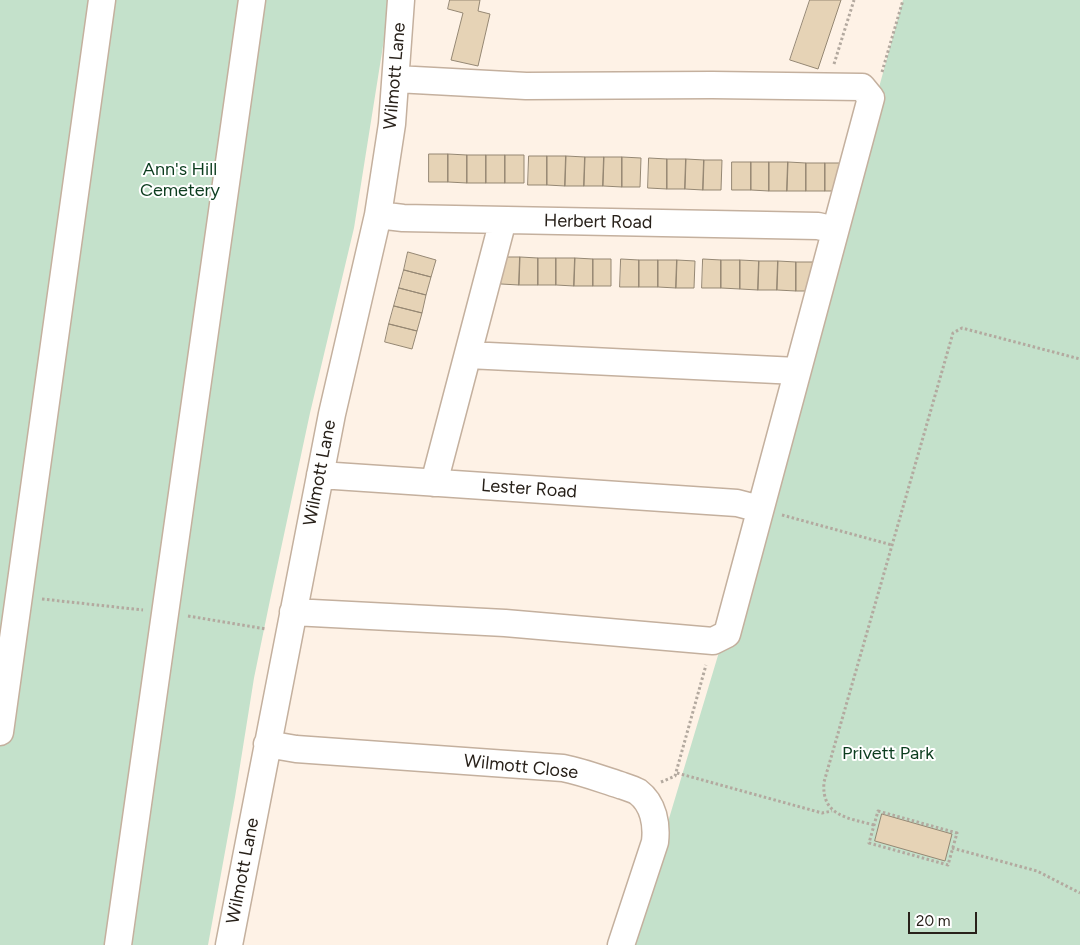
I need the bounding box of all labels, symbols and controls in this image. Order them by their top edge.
street label: Wilmott Lane [380,21,410,131]
park label: Ann's Hill Cemetery [140,159,220,202]
street label: Herbert Road [544,210,652,234]
street label: Wilmott Lane [299,418,341,528]
street label: Lester Road [480,475,578,503]
park label: Privett Park [842,743,934,765]
street label: Wilmott Close [463,750,579,784]
street label: Wilmott Lane [222,816,264,926]
scale bar [910,902,979,934]
text: 20 m [916,912,950,930]

